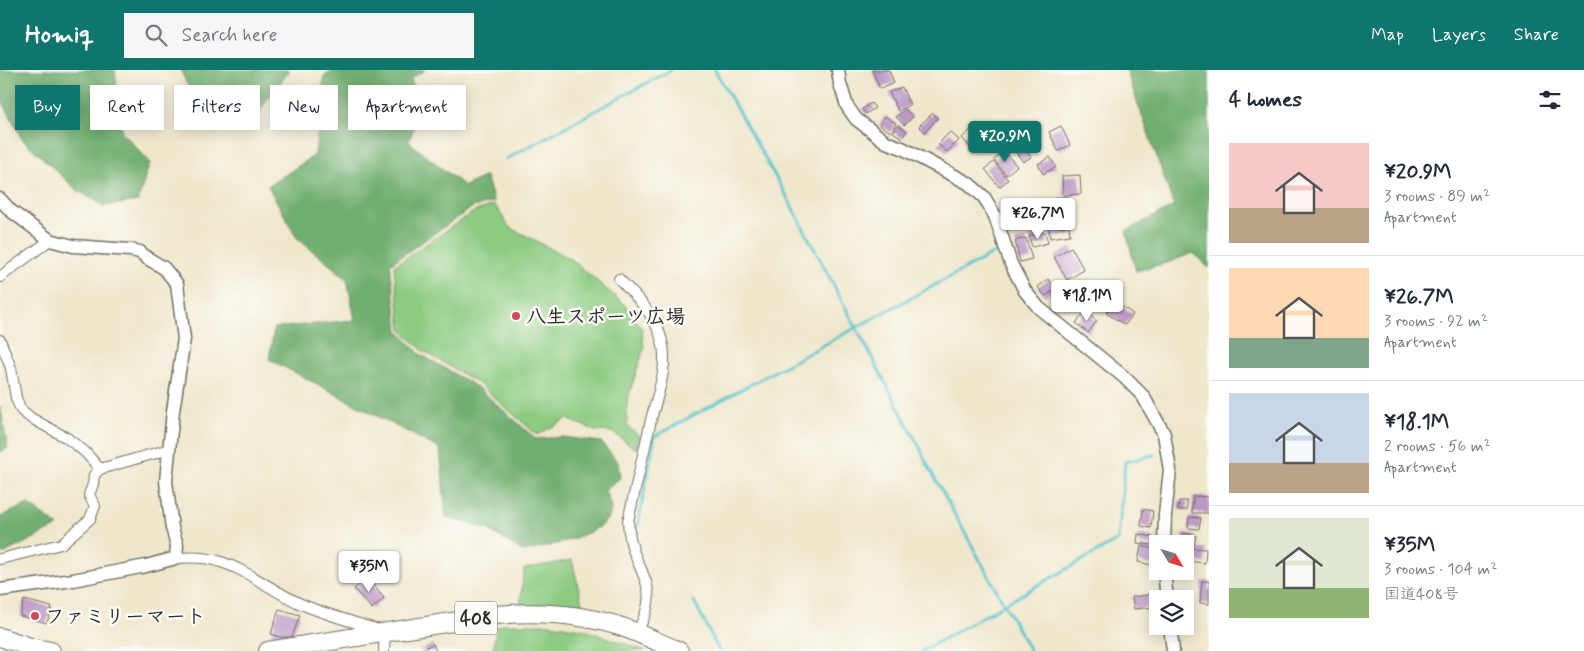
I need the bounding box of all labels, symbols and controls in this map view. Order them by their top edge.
search box [124,13,474,58]
text: Homiq [25,20,94,51]
icon: search [142,21,170,49]
text: Search here [182,23,277,48]
text: Map [1371,23,1404,47]
text: Layers [1432,23,1486,47]
text: Share [1514,23,1559,47]
chip: Buy [15,85,80,130]
chip: Rent [90,85,164,130]
chip: Filters [174,85,260,130]
chip: New [270,85,338,130]
chip: Apartment [348,85,466,130]
text: 4 homes [1229,86,1302,114]
icon: filters [1536,86,1564,114]
pin: ¥20.9M [964,121,1046,163]
text: ¥20.9M [979,126,1031,147]
text: ¥20.9M [1384,158,1452,186]
icon: home [1269,163,1329,223]
text: 3 rooms · 89 m² [1384,186,1490,207]
pin: ¥26.7M [997,198,1079,240]
text: ¥26.7M [1012,203,1065,224]
text: Apartment [1384,207,1457,228]
pin: ¥18.1M [1046,280,1128,322]
text: ¥26.7M [1384,283,1454,311]
text: ¥18.1M [1062,285,1112,306]
icon: home [1269,288,1329,348]
place label: 八生スポーツ広場 [526,304,686,331]
marker: 八生スポーツ広場 [510,310,522,322]
text: 3 rooms · 92 m² [1384,311,1488,332]
text: Apartment [1384,332,1457,353]
text: ¥18.1M [1384,408,1449,436]
icon: home [1269,413,1329,473]
text: 2 rooms · 56 m² [1384,436,1491,457]
text: Apartment [1384,457,1457,478]
text: ¥35M [1384,531,1435,559]
north arrow [1149,535,1194,580]
map controls [1149,535,1194,635]
icon: home [1269,538,1329,598]
pin: ¥35M [339,550,399,593]
text: ¥35M [349,556,389,577]
text: 3 rooms · 104 m² [1384,559,1497,580]
text: 国道408号 [1384,584,1459,605]
button: layers [1149,590,1194,635]
road number: 408 [455,602,497,634]
place label: ファミリーマート [45,604,206,631]
marker: ファミリーマート [29,610,41,622]

